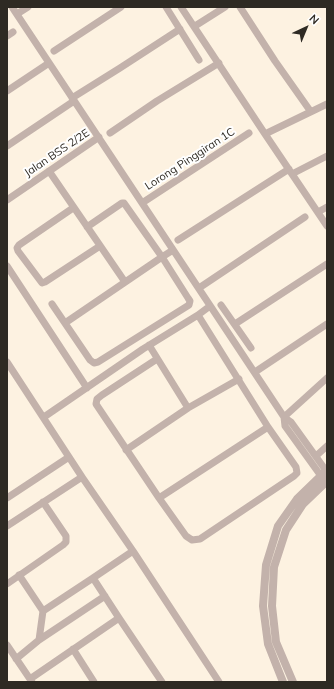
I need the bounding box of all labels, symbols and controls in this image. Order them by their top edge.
north arrow [286,8,326,48]
text: N [306,11,322,27]
street label: Lorong Pinggiran 1C [143,125,237,193]
street label: Jalan BSS 2/2E [22,126,92,180]

